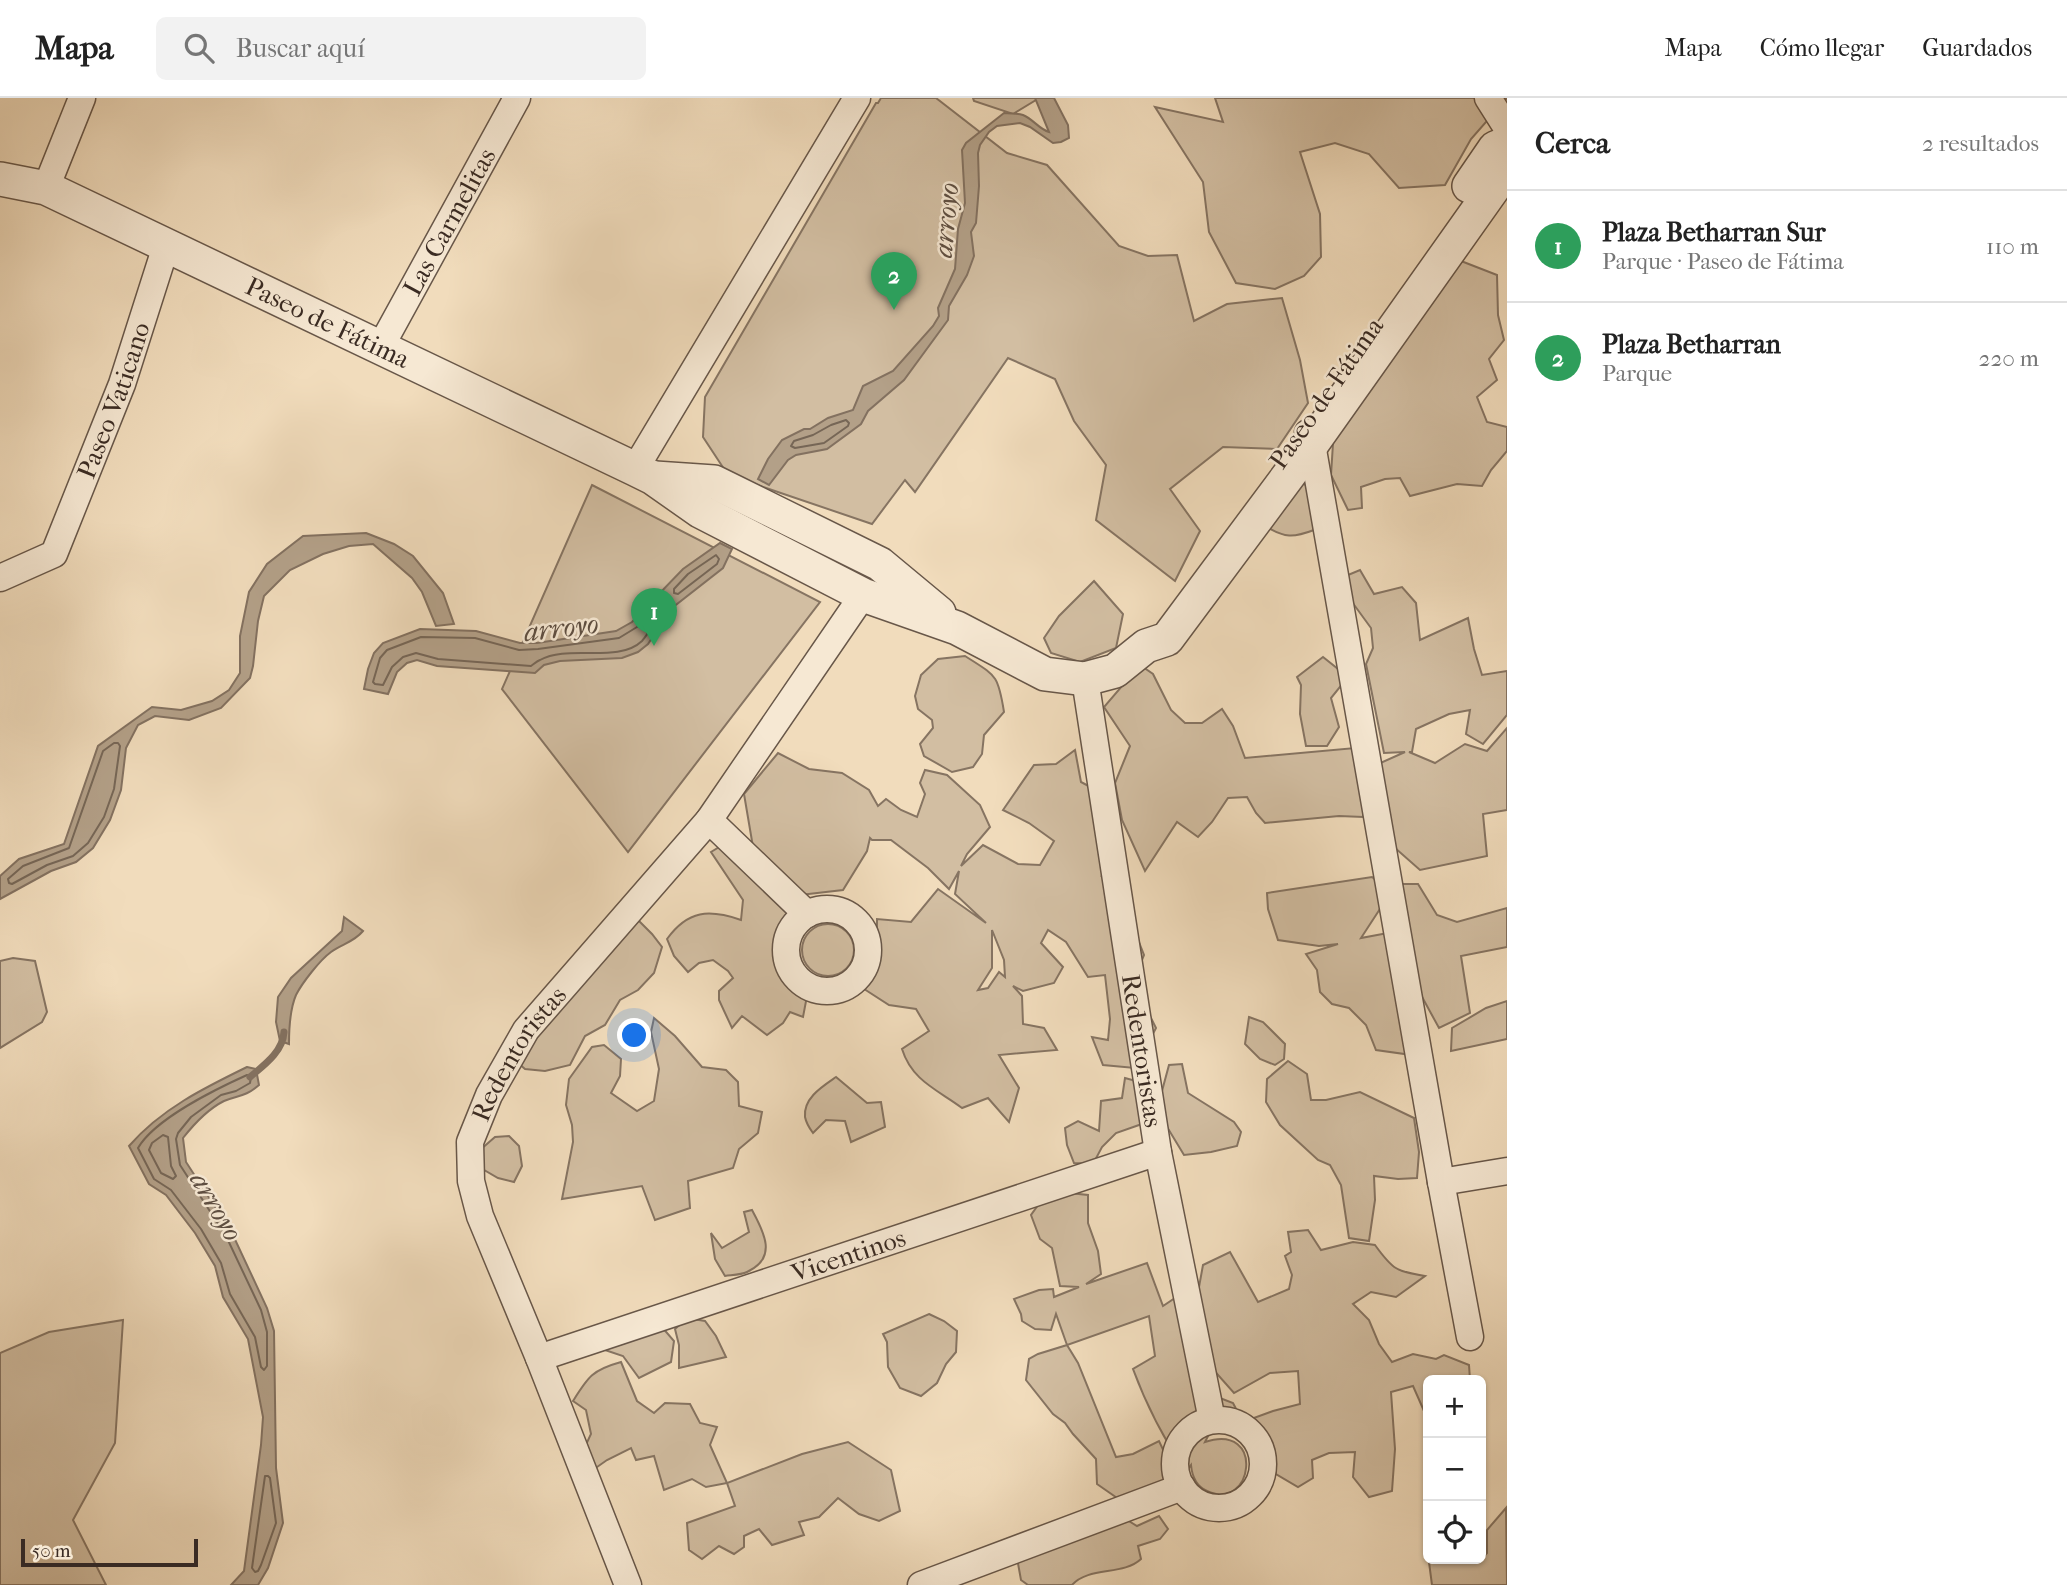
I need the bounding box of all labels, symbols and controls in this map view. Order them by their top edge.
search box [156,17,646,80]
text: Mapa [35,29,114,68]
icon: search [180,29,218,67]
text: Buscar aquí [236,33,365,64]
text: Mapa [1664,34,1722,62]
text: Cómo llegar [1760,34,1884,62]
text: Guardados [1922,34,2032,62]
text: Cerca [1535,126,1610,161]
text: 2 resultados [1922,130,2039,157]
street label: Las Carmelitas [397,143,503,301]
water label: arroyo [926,181,965,259]
text: Plaza Betharran Sur [1602,217,1826,248]
text: 1 [1554,233,1562,260]
text: 110 m [1986,233,2039,260]
text: Parque · Paseo de Fátima [1602,248,1844,275]
pin: 2 [871,252,917,310]
street label: Paseo de Fátima [241,271,415,376]
street label: Paseo de Fátima [1263,311,1391,475]
street label: Paseo Vaticano [71,318,157,483]
text: Plaza Betharran [1602,329,1781,360]
text: 2 [1552,345,1564,372]
text: 220 m [1979,345,2039,372]
text: Parque [1602,360,1672,387]
pin: 1 [631,588,677,646]
water label: arroyo [522,607,600,648]
street label: Redentoristas [1115,972,1169,1130]
street label: Redentoristas [465,980,573,1126]
your location [617,1018,651,1052]
water label: arroyo [183,1166,250,1247]
street label: Vicentinos [786,1222,910,1289]
map controls [1423,1375,1486,1564]
button: + [1423,1375,1486,1438]
button: − [1423,1438,1486,1501]
button: locate [1423,1501,1486,1564]
scale bar [21,1536,198,1568]
text: 50 m [32,1540,71,1562]

